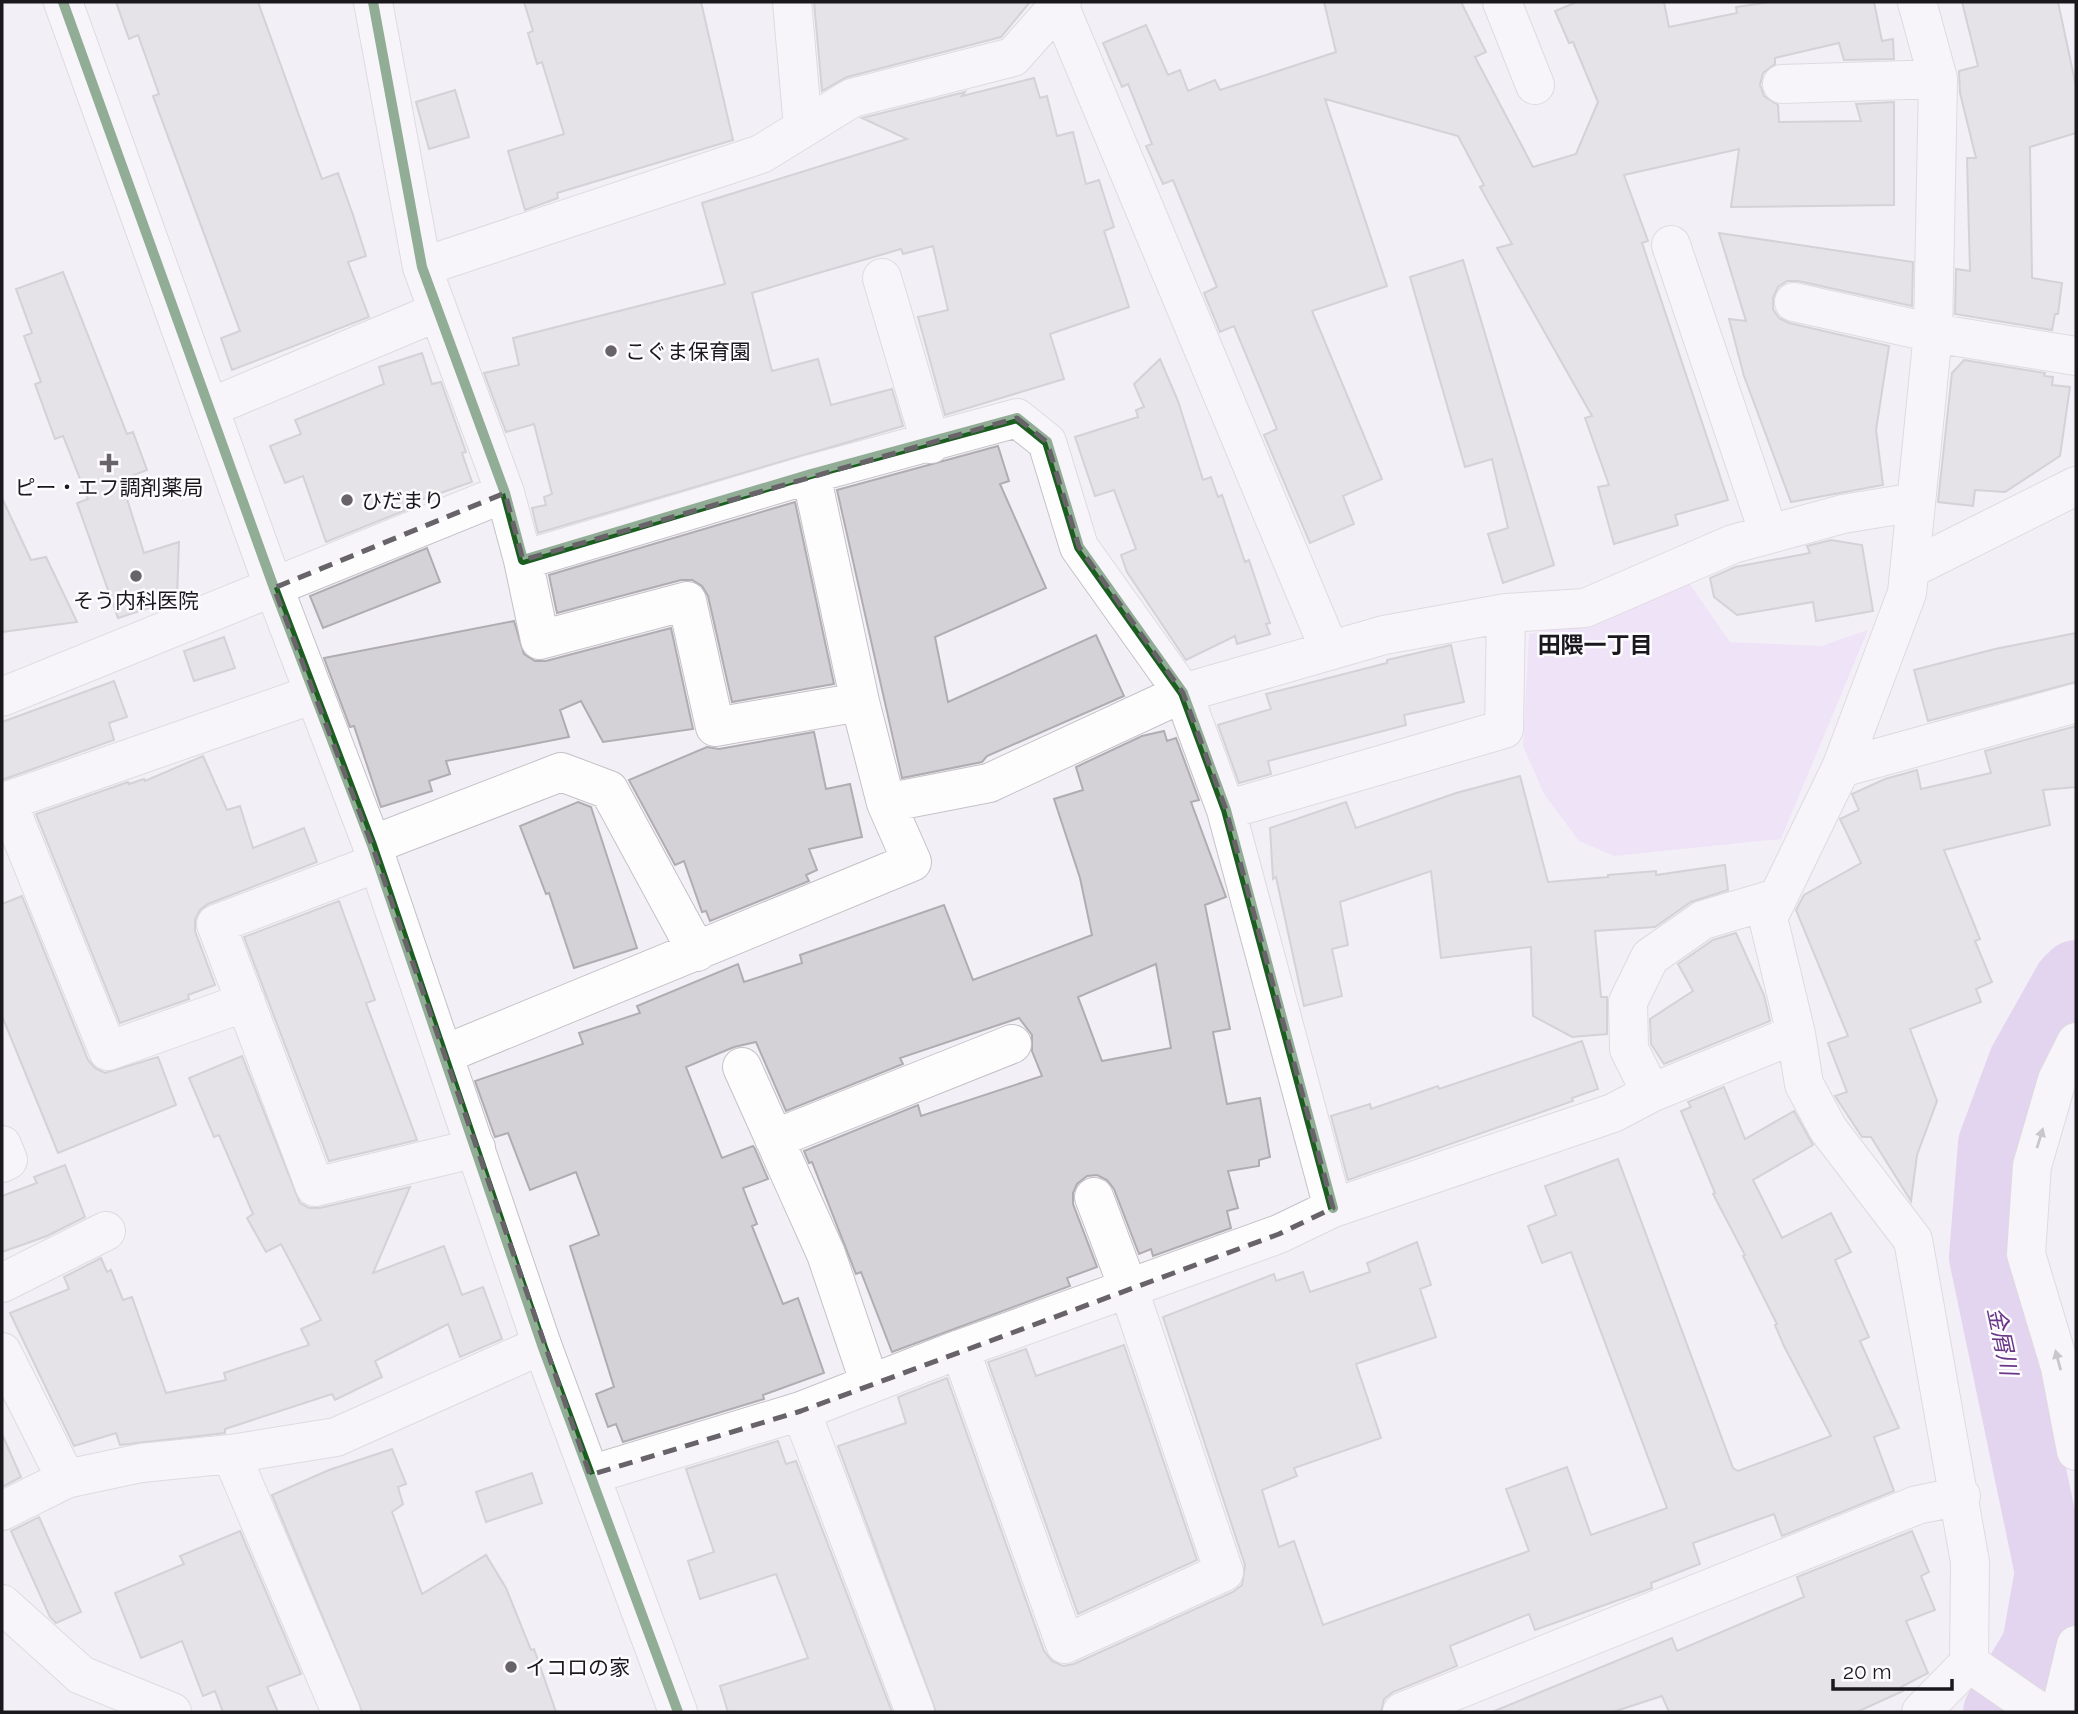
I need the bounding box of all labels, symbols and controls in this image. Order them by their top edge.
place label: こぐま保育園 [625,339,751,364]
marker: こぐま保育園 [603,343,619,359]
marker: ピー・エフ調剤薬局 [101,455,117,471]
place label: ピー・エフ調剤薬局 [15,475,204,500]
place label: ひだまり [361,488,445,513]
marker: ひだまり [339,492,355,508]
marker: そう内科医院 [128,568,144,584]
place label: そう内科医院 [73,588,199,613]
district label: 田隈一丁目 [1538,631,1653,658]
one-way arrow [2035,1128,2045,1149]
water label: 金屑川 [1983,1304,2024,1380]
one-way arrow [2052,1349,2062,1370]
scale bar [1833,1648,1952,1692]
place label: イコロの家 [525,1655,630,1680]
marker: イコロの家 [503,1659,519,1675]
text: 20 m [1843,1659,1891,1684]

